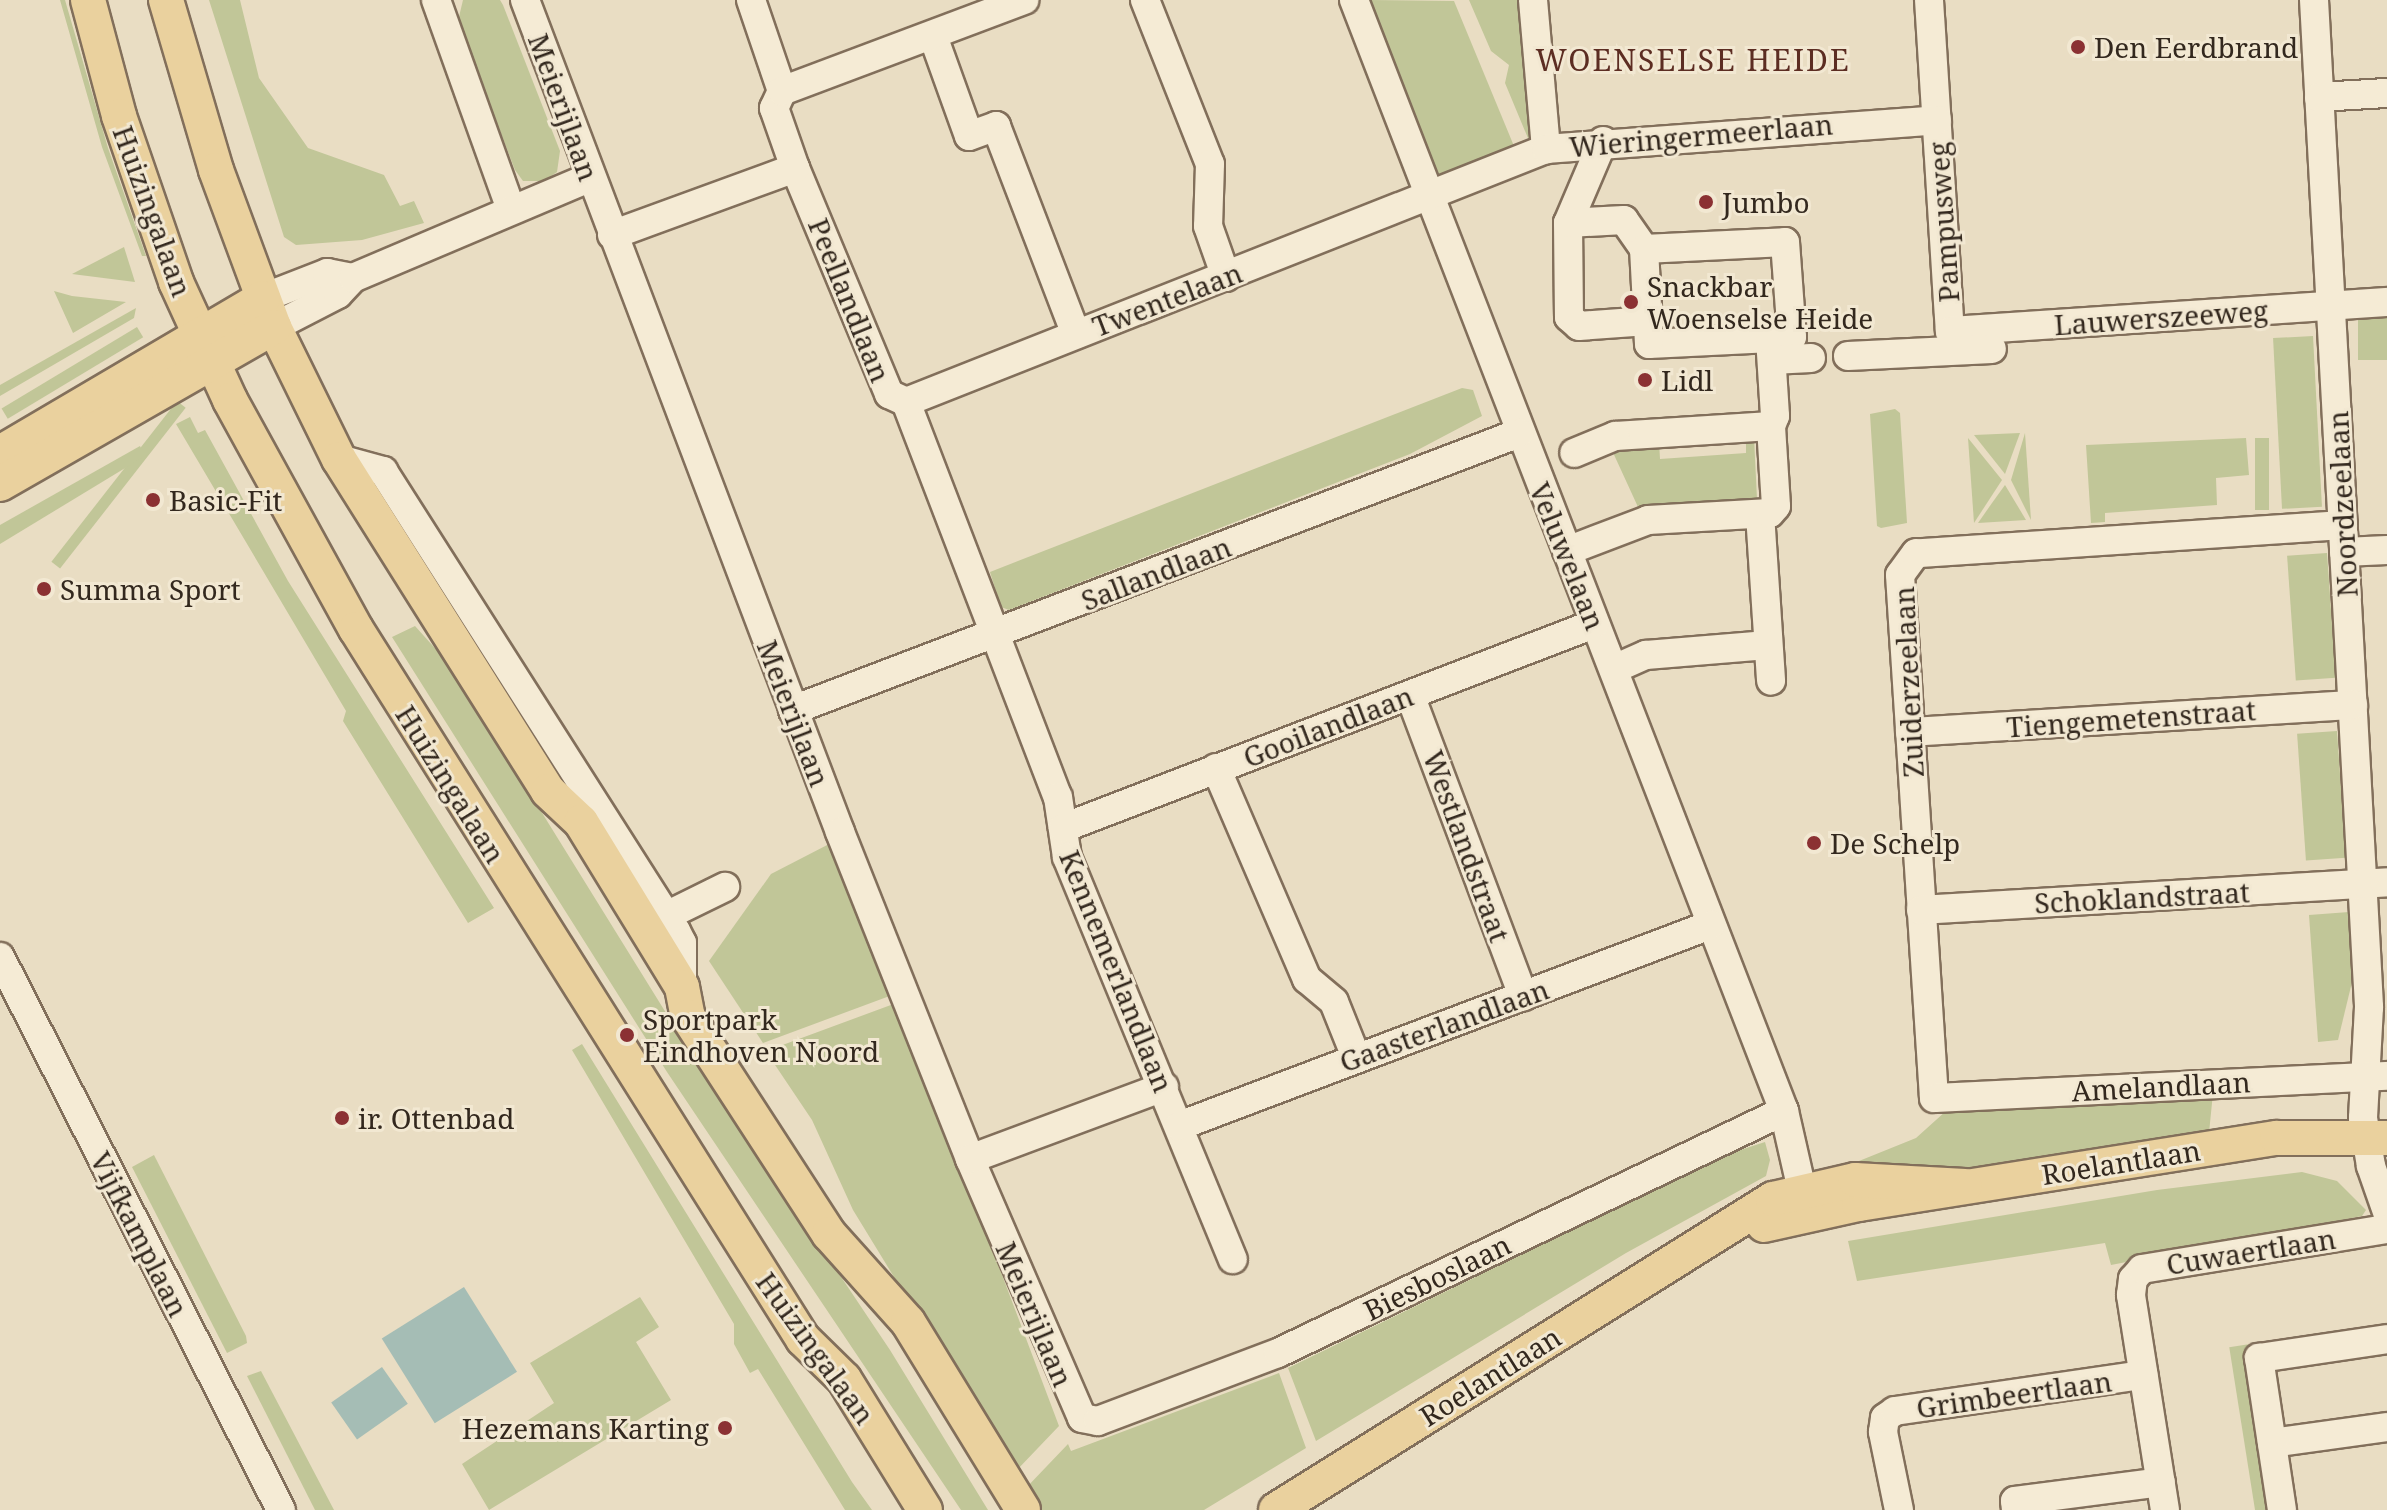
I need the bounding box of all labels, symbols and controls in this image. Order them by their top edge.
street label: Meierijlaan [522,29,606,185]
place label: Den Eerdbrand [2094,30,2298,64]
marker: Den Eerdbrand [2069,38,2087,56]
district label: WOENSELSE HEIDE [1535,42,1851,78]
street label: Wieringermeerlaan [1568,107,1834,163]
street label: Huizingalaan [107,121,199,301]
street label: Pampusweg [1921,141,1965,303]
place label: Jumbo [1722,185,1810,219]
marker: Jumbo [1697,193,1715,211]
street label: Peellandlaan [802,213,898,387]
street label: Twentelaan [1087,255,1247,343]
place label: Snackbar Woenselse Heide [1647,269,1873,335]
marker: Snackbar Woenselse Heide [1622,293,1640,311]
street label: Lauwerszeeweg [2053,293,2269,341]
place label: Lidl [1661,363,1713,397]
marker: Lidl [1636,371,1654,389]
street label: Noordzeelaan [2320,410,2364,598]
street label: Veluwelaan [1523,477,1613,635]
place label: Basic-Fit [169,483,282,517]
marker: Basic-Fit [144,491,162,509]
street label: Sallandlaan [1076,529,1236,617]
place label: Summa Sport [60,572,241,606]
marker: Summa Sport [35,580,53,598]
street label: Zuiderzeelaan [1886,586,1930,778]
street label: Meierijlaan [751,635,837,791]
street label: Gooilandlaan [1238,678,1418,774]
street label: Tiengemetenstraat [2005,693,2257,743]
street label: Huizingalaan [389,699,513,869]
street label: Westlandstraat [1417,746,1517,946]
place label: De Schelp [1830,826,1960,860]
marker: De Schelp [1805,834,1823,852]
street label: Kennemerlandlaan [1053,845,1181,1097]
street label: Schoklandstraat [2034,875,2250,919]
street label: Gaasterlandlaan [1335,972,1553,1078]
place label: Sportpark Eindhoven Noord [643,1002,879,1068]
marker: Sportpark Eindhoven Noord [618,1026,636,1044]
street label: Amelandlaan [2071,1065,2251,1107]
place label: ir. Ottenbad [358,1101,514,1135]
marker: ir. Ottenbad [333,1109,351,1127]
street label: Roelantlaan [2039,1133,2203,1191]
street label: Vijfkamplaan [84,1146,196,1322]
street label: Cuwaertlaan [2164,1221,2338,1281]
street label: Biesboslaan [1358,1227,1516,1327]
street label: Meierijlaan [989,1237,1081,1391]
street label: Huizingalaan [750,1266,882,1430]
street label: Roelantlaan [1413,1319,1567,1433]
street label: Grimbeertlaan [1914,1364,2114,1424]
place label: Hezemans Karting [462,1411,709,1445]
marker: Hezemans Karting [716,1419,734,1437]

